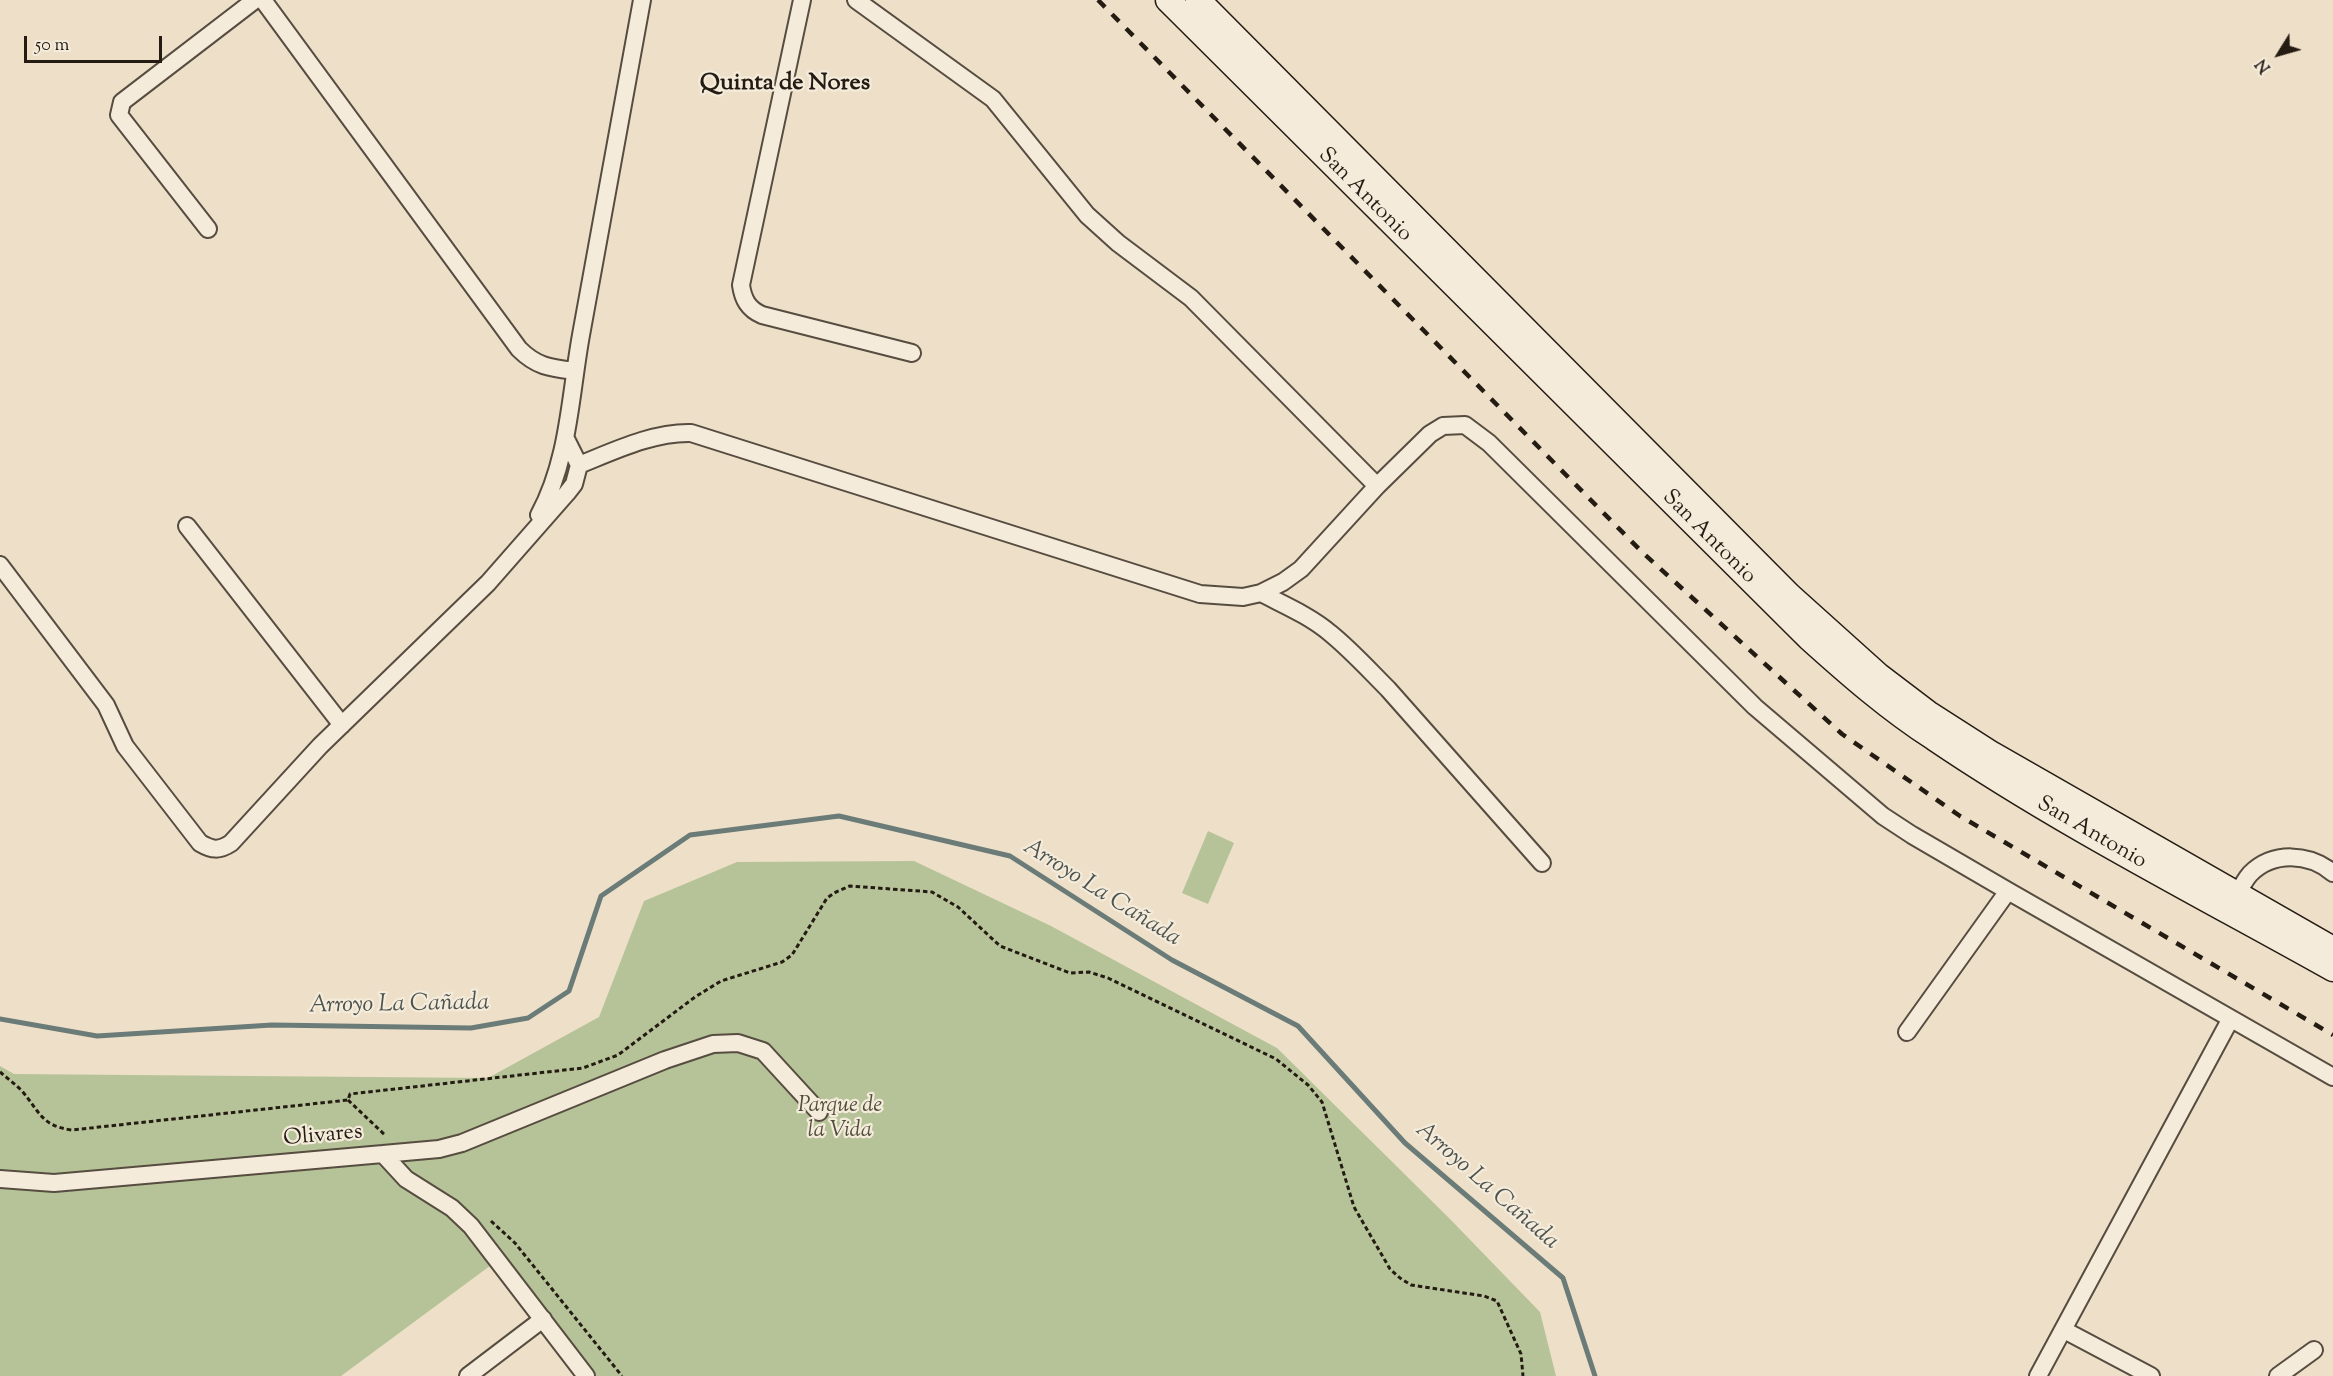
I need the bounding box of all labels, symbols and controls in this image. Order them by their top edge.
scale bar [27,24,165,62]
north arrow [2249,24,2309,84]
text: 50 m [35,33,69,59]
text: N [2251,53,2277,77]
district label: Quinta de Nores [700,71,870,99]
street label: San Antonio [1311,143,1417,249]
street label: San Antonio [1655,485,1761,591]
street label: San Antonio [2031,792,2151,876]
water label: Arroyo La Cañada [1017,834,1185,954]
water label: Arroyo La Cañada [308,990,490,1022]
park label: Parque de la Vida [798,1094,882,1146]
water label: Arroyo La Cañada [1408,1117,1564,1257]
street label: Olivares [282,1120,364,1154]

